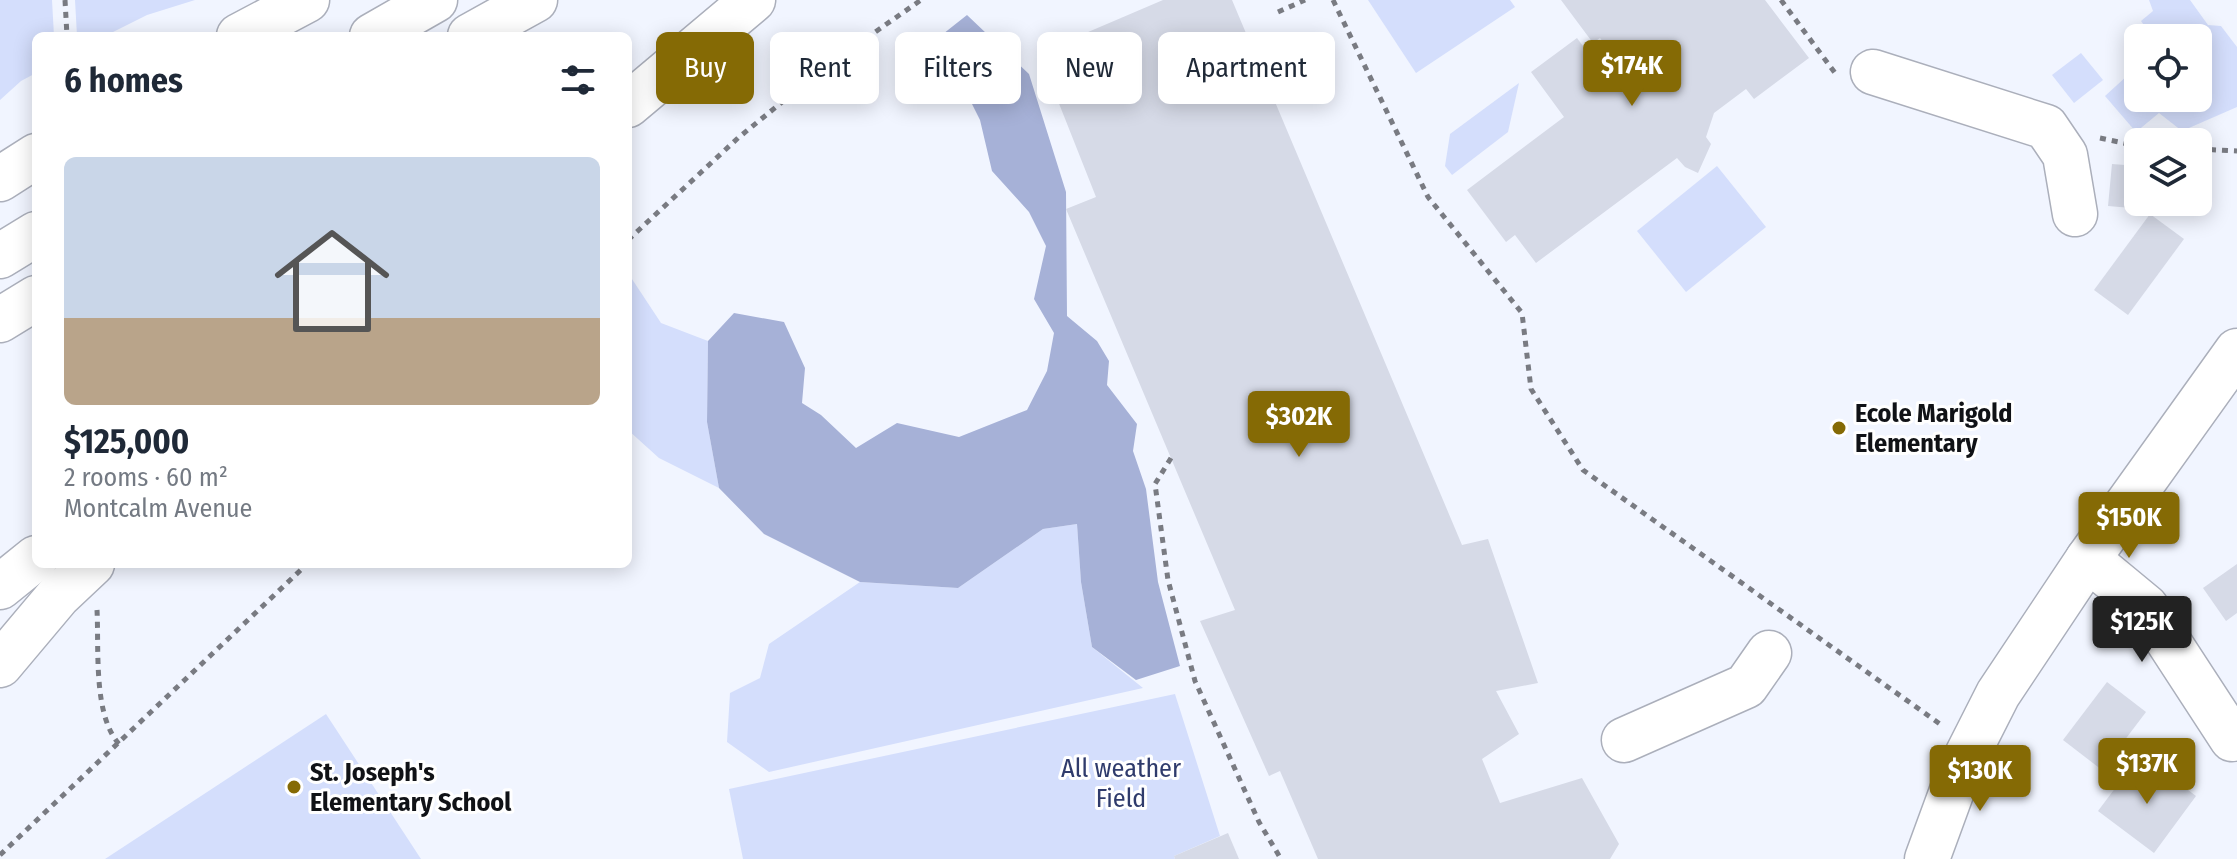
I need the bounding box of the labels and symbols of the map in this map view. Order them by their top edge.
pin: $174K [1576,40,1688,108]
pin: $302K [1243,391,1355,459]
place label: Ecole Marigold Elementary [1855,398,2012,459]
marker: Ecole Marigold Elementary [1830,419,1848,437]
pin: $150K [2073,492,2185,560]
pin: $125K [2086,596,2198,664]
pin: $137K [2091,738,2203,806]
pin: $130K [1924,745,2036,813]
park label: All weather Field [1061,753,1181,814]
place label: St. Joseph's Elementary School [310,757,512,818]
marker: St. Joseph's Elementary School [285,778,303,796]

